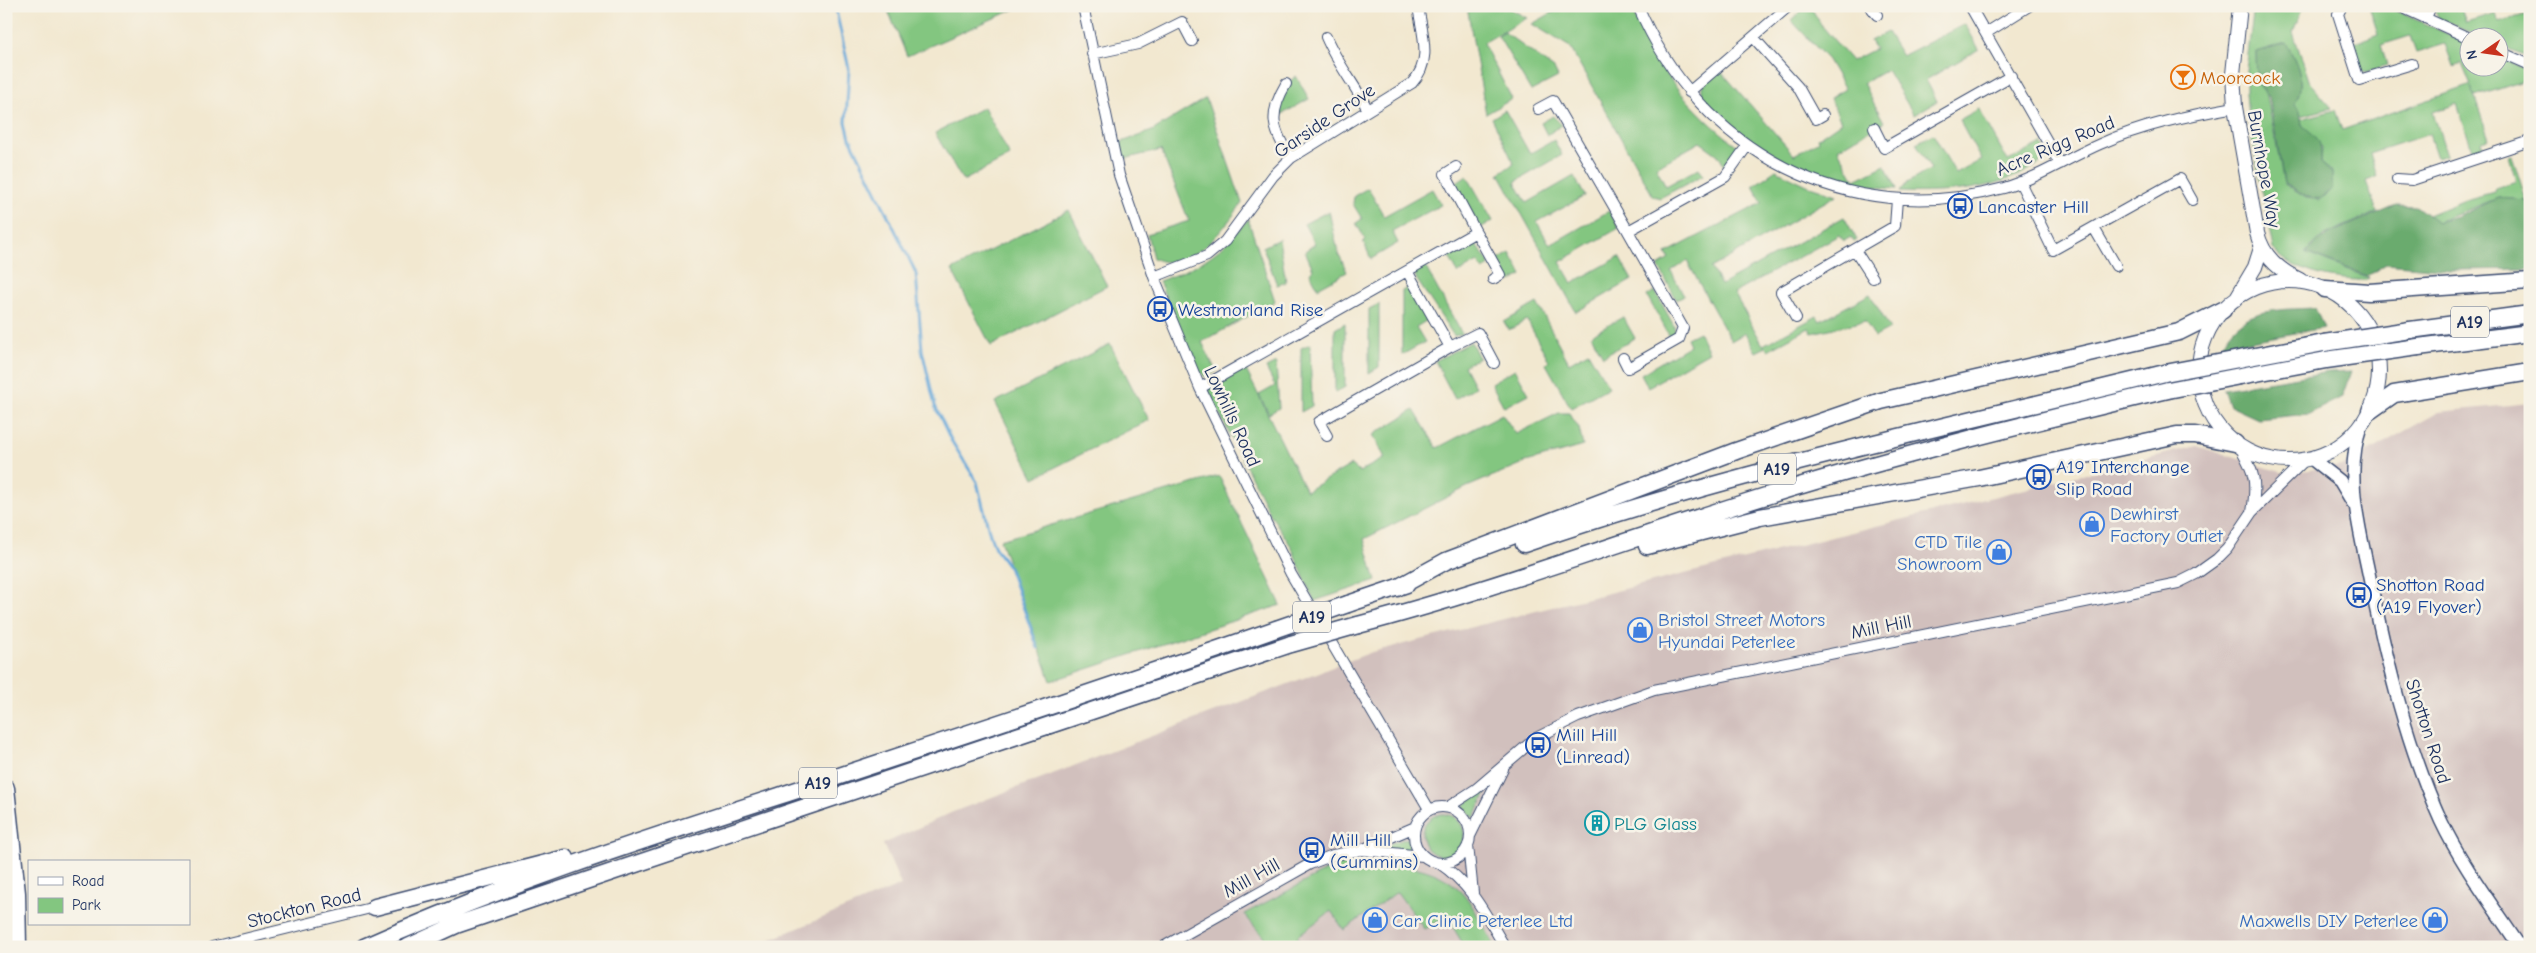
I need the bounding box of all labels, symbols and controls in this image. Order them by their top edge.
north arrow [2458,28,2508,78]
text: N [2463,48,2481,61]
bar icon: Moorcock [2170,64,2196,90]
place label: Moorcock [2200,67,2281,89]
street label: Garside Grove [1270,79,1379,163]
street label: Burnhope Way [2243,109,2285,230]
street label: Acre Rigg Road [1993,111,2118,181]
bus stop icon: Lancaster Hill [1947,193,1973,219]
place label: Lancaster Hill [1978,196,2089,218]
bus stop icon: Westmorland Rise [1147,296,1173,322]
place label: Westmorland Rise [1178,299,1323,321]
road number: A19 [2451,306,2489,338]
street label: Lowhills Road [1199,363,1265,470]
road number: A19 [1758,454,1796,484]
place label: A19 Interchange Slip Road [2056,456,2190,500]
bus stop icon: A19 Interchange Slip Road [2026,464,2052,490]
place label: Dewhirst Factory Outlet [2110,503,2223,547]
shop icon: Dewhirst Factory Outlet [2079,511,2105,537]
place label: CTD Tile Showroom [1897,531,1982,575]
shop icon: CTD Tile Showroom [1986,539,2012,565]
place label: Shotton Road (A19 Flyover) [2376,574,2485,618]
bus stop icon: Shotton Road (A19 Flyover) [2346,582,2372,608]
road number: A19 [1293,602,1331,632]
place label: Bristol Street Motors Hyundai Peterlee [1658,609,1825,653]
street label: Mill Hill [1849,610,1913,644]
shop icon: Bristol Street Motors Hyundai Peterlee [1627,617,1653,643]
street label: Shotton Road [2401,676,2455,786]
place label: Mill Hill (Linread) [1556,724,1630,768]
bus stop icon: Mill Hill (Linread) [1525,732,1551,758]
road number: A19 [799,768,837,798]
building icon: PLG Glass [1584,810,1610,836]
place label: PLG Glass [1614,813,1697,835]
place label: Mill Hill (Cummins) [1330,829,1419,873]
bus stop icon: Mill Hill (Cummins) [1299,837,1325,863]
street label: Mill Hill [1219,853,1284,902]
legend [28,860,190,926]
text: Road [72,872,104,890]
street label: Stockton Road [245,883,363,933]
text: Park [72,896,101,914]
shop icon: Car Clinic Peterlee Ltd [1362,907,1388,933]
shop icon: Maxwells DIY Peterlee [2422,907,2448,933]
place label: Car Clinic Peterlee Ltd [1392,910,1573,932]
place label: Maxwells DIY Peterlee [2239,910,2418,932]

